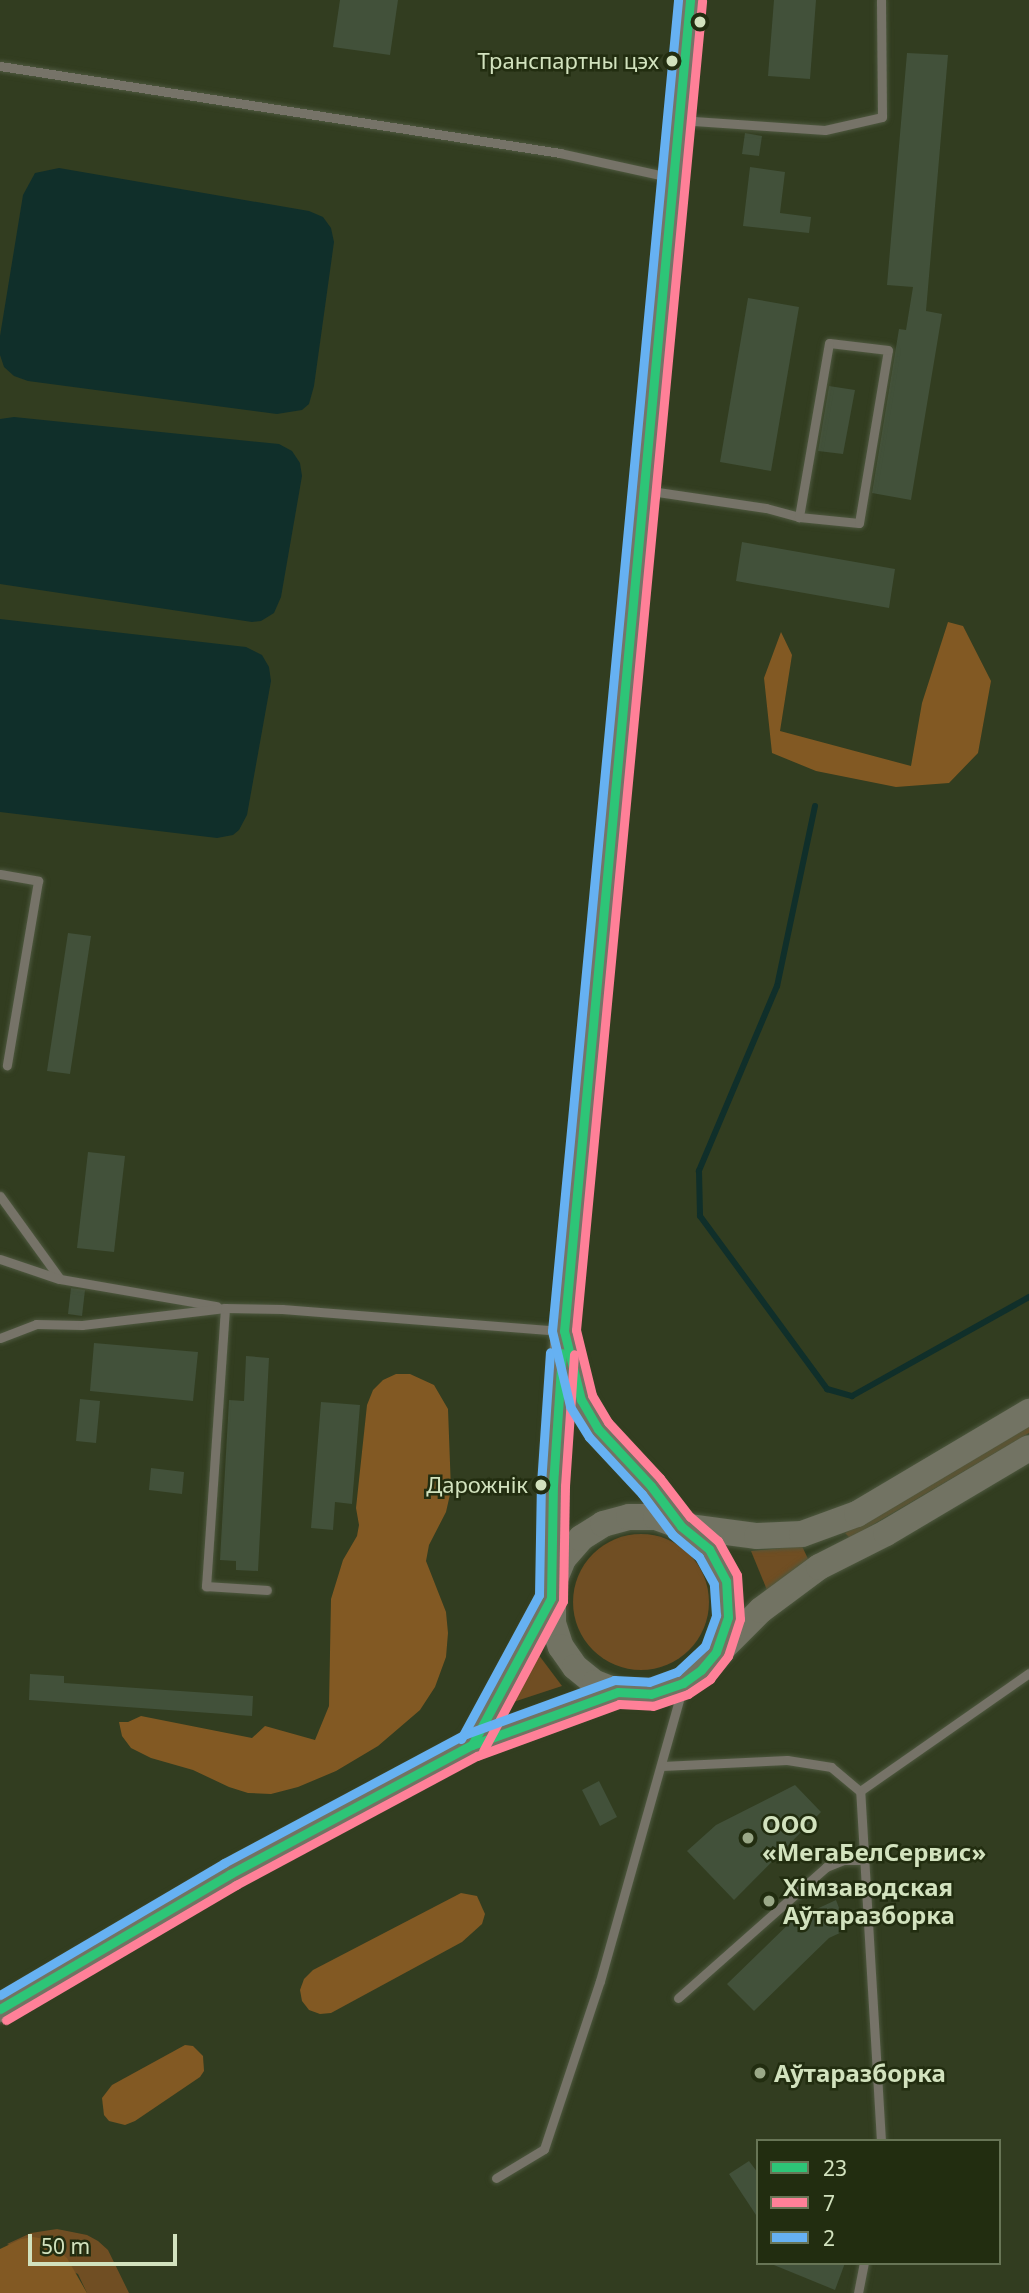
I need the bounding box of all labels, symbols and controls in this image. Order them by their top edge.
unlabelled marker [693,15,707,29]
place label: Транспартны цэх [477,48,659,74]
marker: Транспартны цэх [665,54,679,68]
place label: Дарожнік [426,1472,528,1498]
marker: Дарожнік [534,1478,548,1492]
place label: ООО «МегаБелСервис» [762,1810,986,1866]
marker: ООО «МегаБелСервис» [740,1830,756,1846]
place label: Хімзаводская Аўтаразборка [783,1873,955,1929]
marker: Хімзаводская Аўтаразборка [761,1893,777,1909]
place label: Аўтаразборка [774,2059,946,2087]
marker: Аўтаразборка [752,2065,768,2081]
legend [756,2139,1001,2265]
text: 23 [823,2154,847,2182]
text: 7 [823,2189,835,2217]
scale bar [32,2220,180,2264]
text: 2 [823,2224,835,2252]
text: 50 m [41,2232,90,2260]

